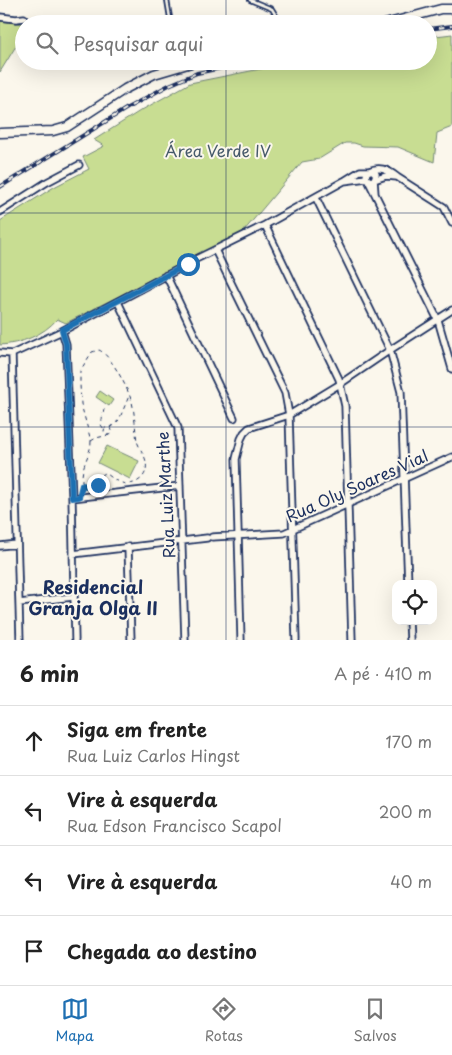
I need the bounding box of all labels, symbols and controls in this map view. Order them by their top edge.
search box [15,15,437,70]
icon: search [33,29,61,57]
text: Pesquisar aqui [73,29,203,57]
park label: Área Verde IV [165,138,271,162]
route start [177,253,200,276]
street label: Rua Luiz Marthe [150,431,180,559]
street label: Rua Oly Soares Vial [281,443,432,527]
route end [87,474,110,497]
district label: Residencial Granja Olga II [28,573,158,621]
map controls [392,580,437,625]
button: locate [392,580,437,625]
text: 6 min [20,657,79,689]
text: A pé · 410 m [334,661,432,685]
text: Siga em frente [67,715,207,743]
icon: ahead [20,727,48,755]
text: 170 m [386,729,432,753]
text: Rua Luiz Carlos Hingst [67,743,240,767]
text: Vire à esquerda [67,785,218,813]
icon: left [20,797,48,825]
text: 200 m [379,799,432,823]
text: Rua Edson Francisco Scapol [67,813,282,837]
icon: left [20,867,48,895]
text: Vire à esquerda [67,867,218,895]
text: 40 m [390,869,432,893]
icon: arrive [20,937,48,965]
text: Chegada ao destino [67,937,257,965]
tab: Mapa [55,995,94,1046]
tab: Rotas [205,995,243,1046]
tab: Salvos [353,995,397,1046]

